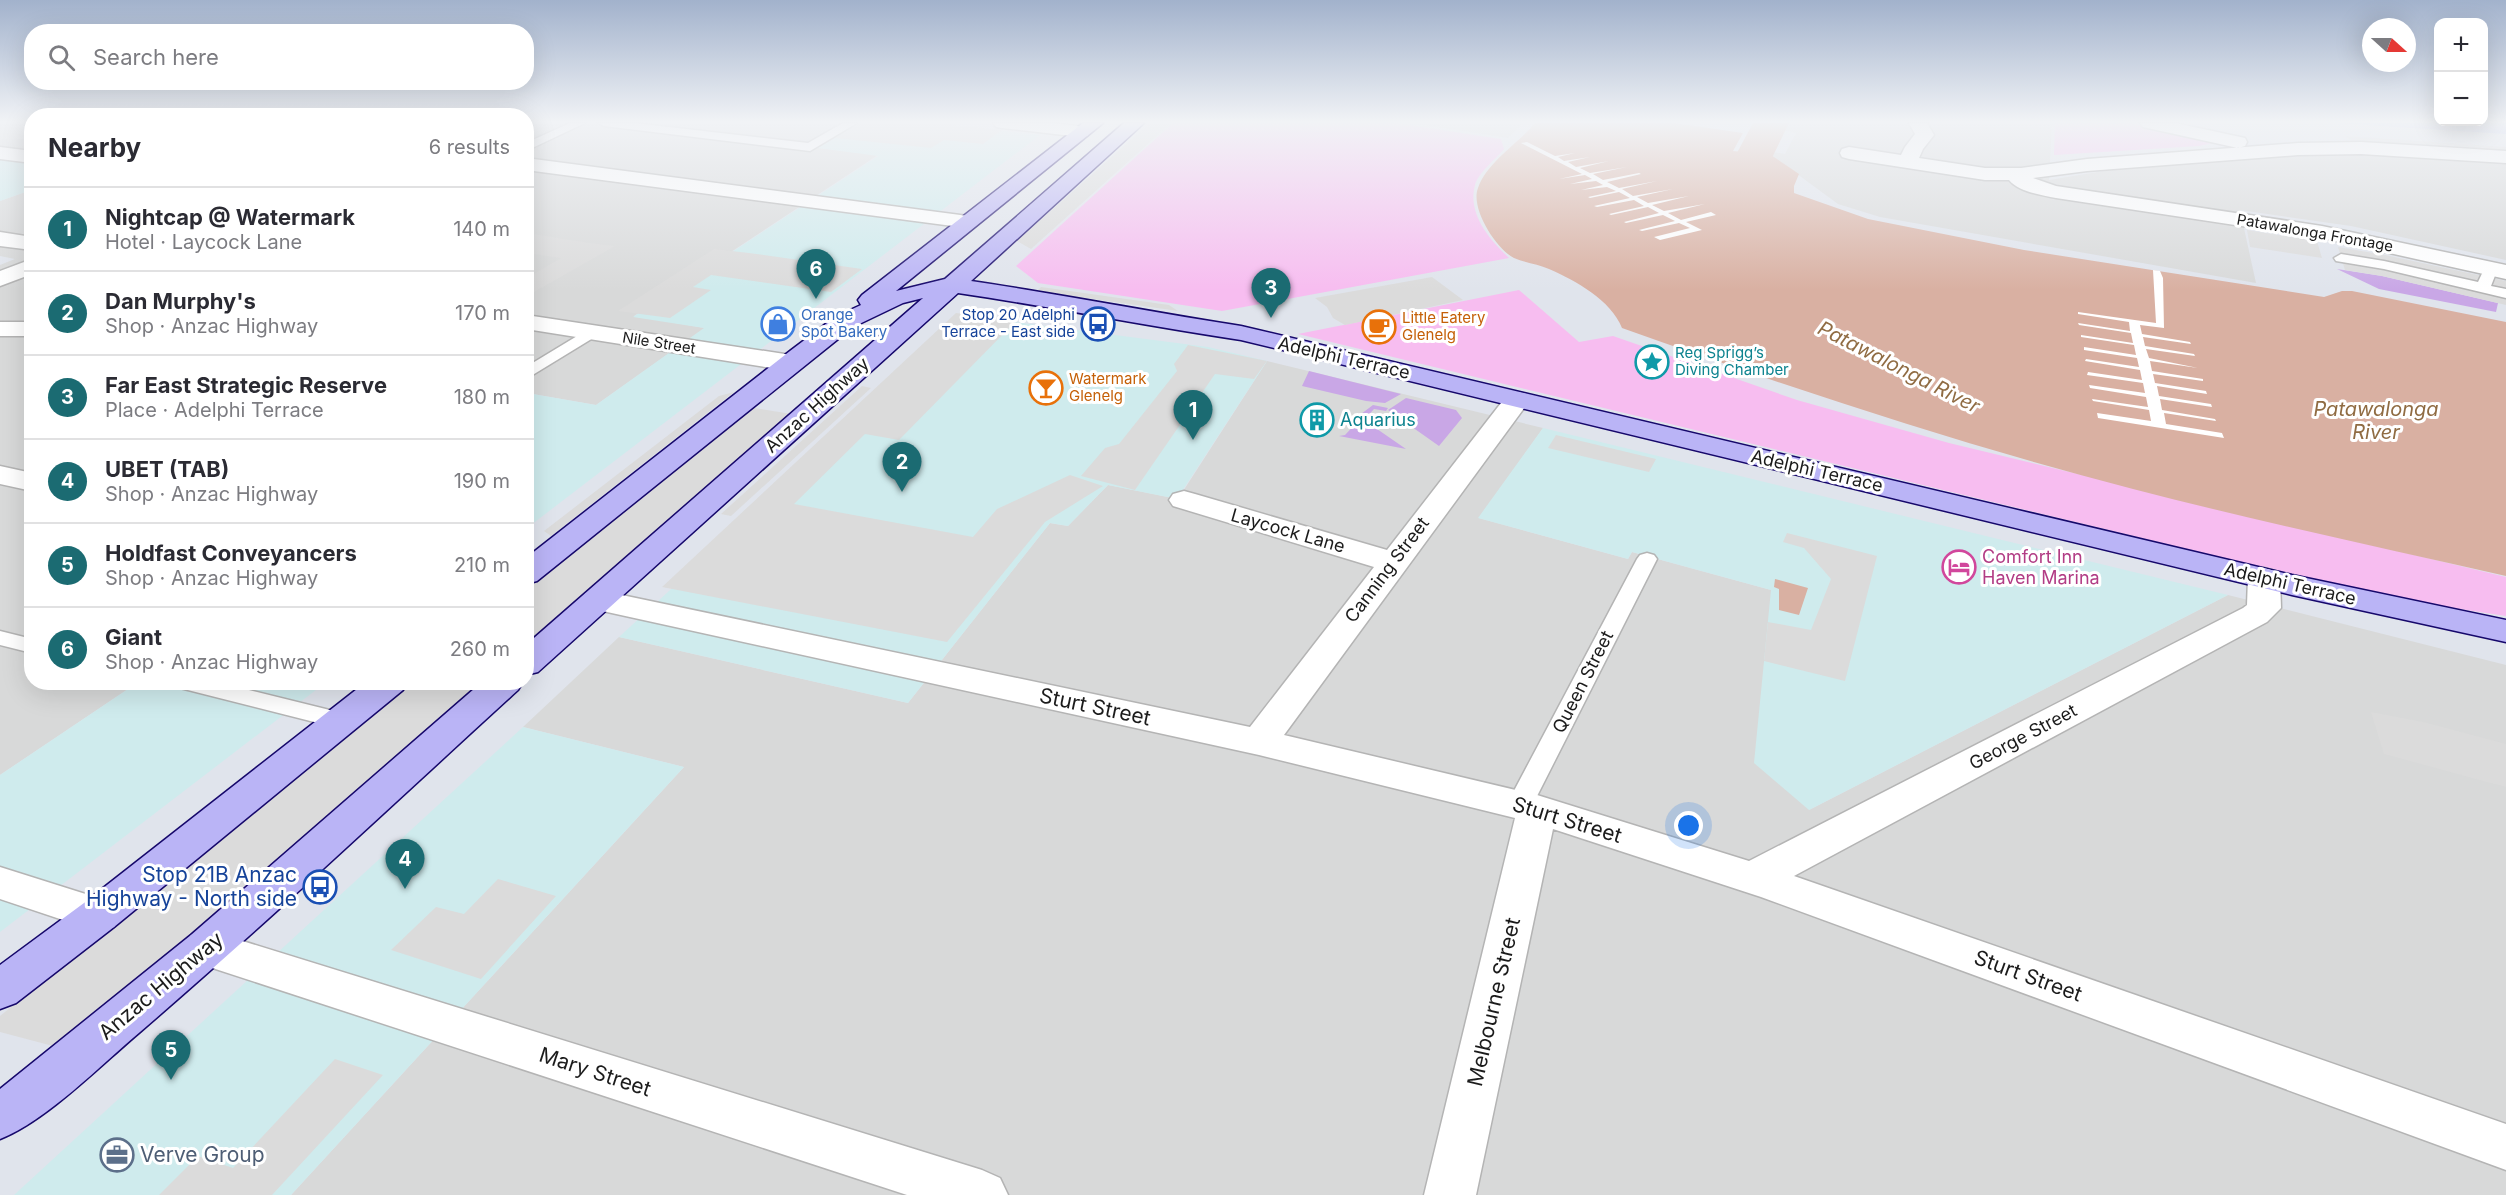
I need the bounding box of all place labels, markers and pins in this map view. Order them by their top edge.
pin: 6 [796,250,836,299]
pin: 3 [1252,268,1290,318]
place label: Orange Spot Bakery [801,305,888,341]
place label: Stop 20 Adelphi Terrace - East side [941,305,1075,341]
shop icon: Orange Spot Bakery [760,306,796,342]
bus stop icon: Stop 20 Adelphi Terrace - East side [1080,306,1116,342]
place label: Little Eatery Glenelg [1402,308,1486,344]
cafe icon: Little Eatery Glenelg [1361,309,1397,345]
place label: Reg Sprigg’s Diving Chamber [1675,343,1789,379]
place icon: Reg Sprigg’s Diving Chamber [1634,344,1670,380]
place label: Watermark Glenelg [1069,369,1147,405]
bar icon: Watermark Glenelg [1028,370,1064,406]
pin: 1 [1174,390,1212,440]
building icon: Aquarius [1299,402,1335,438]
place label: Aquarius [1340,409,1416,430]
pin: 2 [882,442,922,492]
place label: Comfort Inn Haven Marina [1982,546,2100,588]
hotel icon: Comfort Inn Haven Marina [1941,549,1977,585]
pin: 4 [386,840,424,889]
place label: Stop 21B Anzac Highway - North side [86,862,297,911]
bus stop icon: Stop 21B Anzac Highway - North side [302,869,338,905]
pin: 5 [152,1030,190,1080]
office icon: Verve Group [99,1137,135,1173]
place label: Verve Group [140,1142,265,1167]

